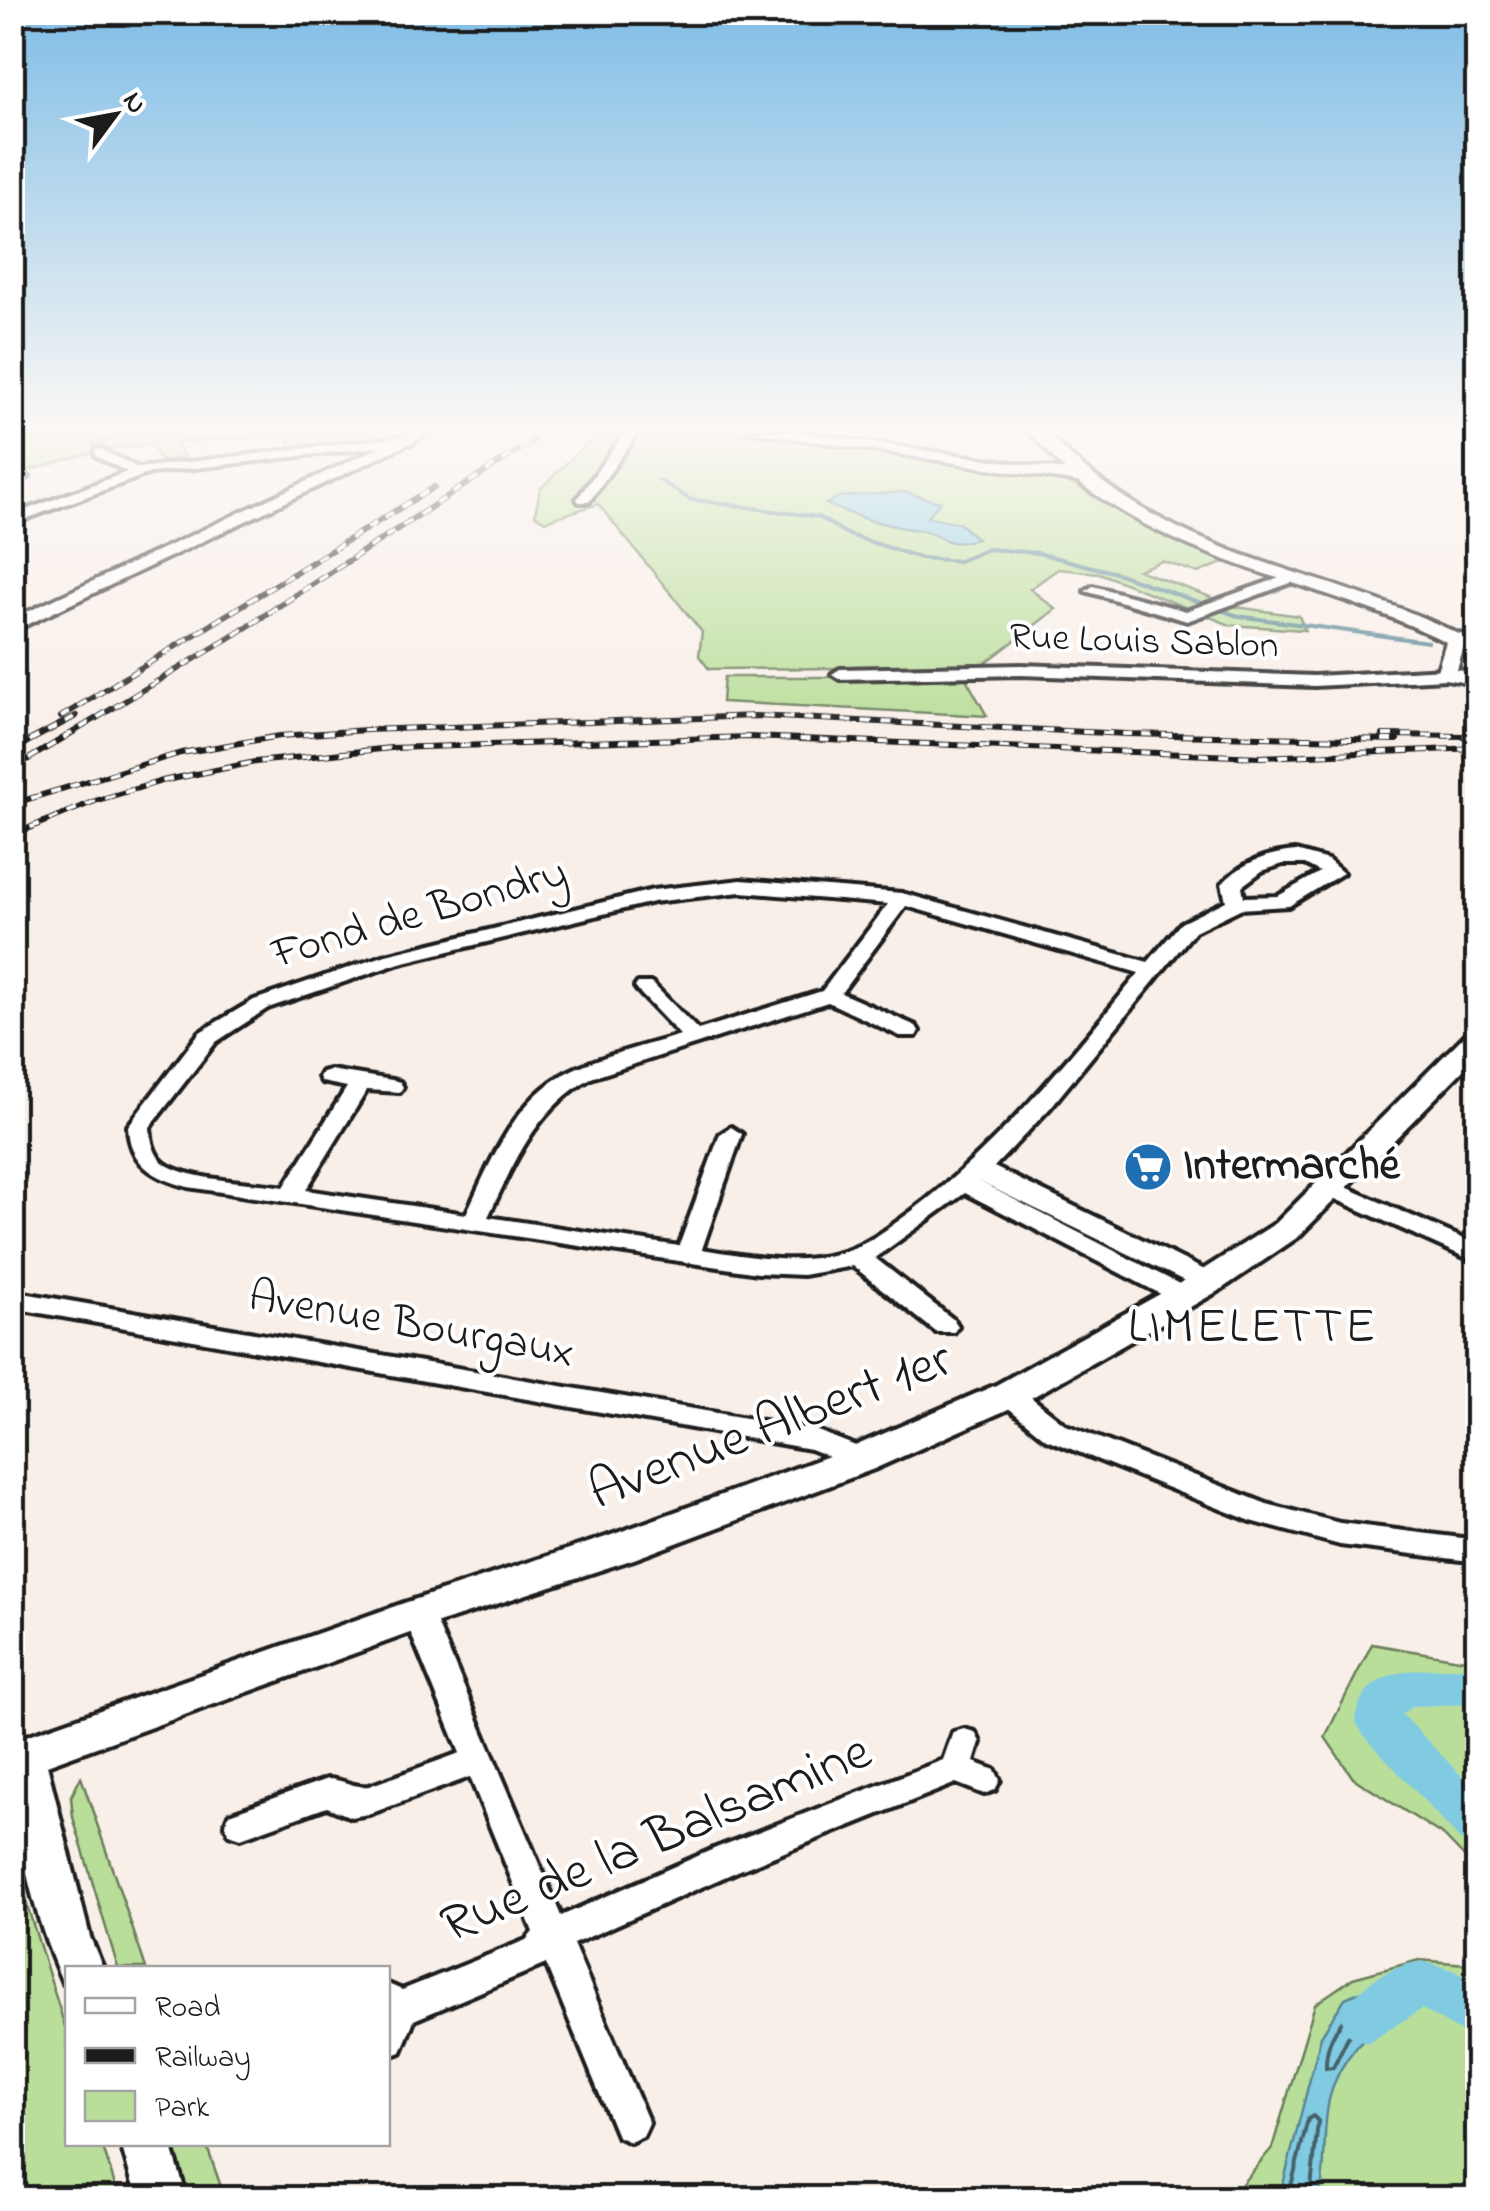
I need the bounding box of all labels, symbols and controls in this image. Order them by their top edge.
north arrow [65,65,165,165]
text: N [111,85,156,122]
street label: Rue Louis Sablon [1009,610,1279,676]
street label: Fond de Bondry [264,841,575,989]
place label: Intermarché [1183,1134,1402,1200]
supermarket icon: Intermarché [1122,1141,1174,1193]
street label: Avenue Bourgaux [243,1265,579,1388]
district label: LIMELETTE [1128,1292,1378,1365]
street label: Avenue Albert 1er [578,1322,965,1534]
street label: Rue de la Balsamine [430,1714,885,1968]
legend [65,1966,390,2146]
text: Road [155,1987,220,2031]
text: Railway [155,2037,251,2081]
text: Park [155,2087,210,2131]

